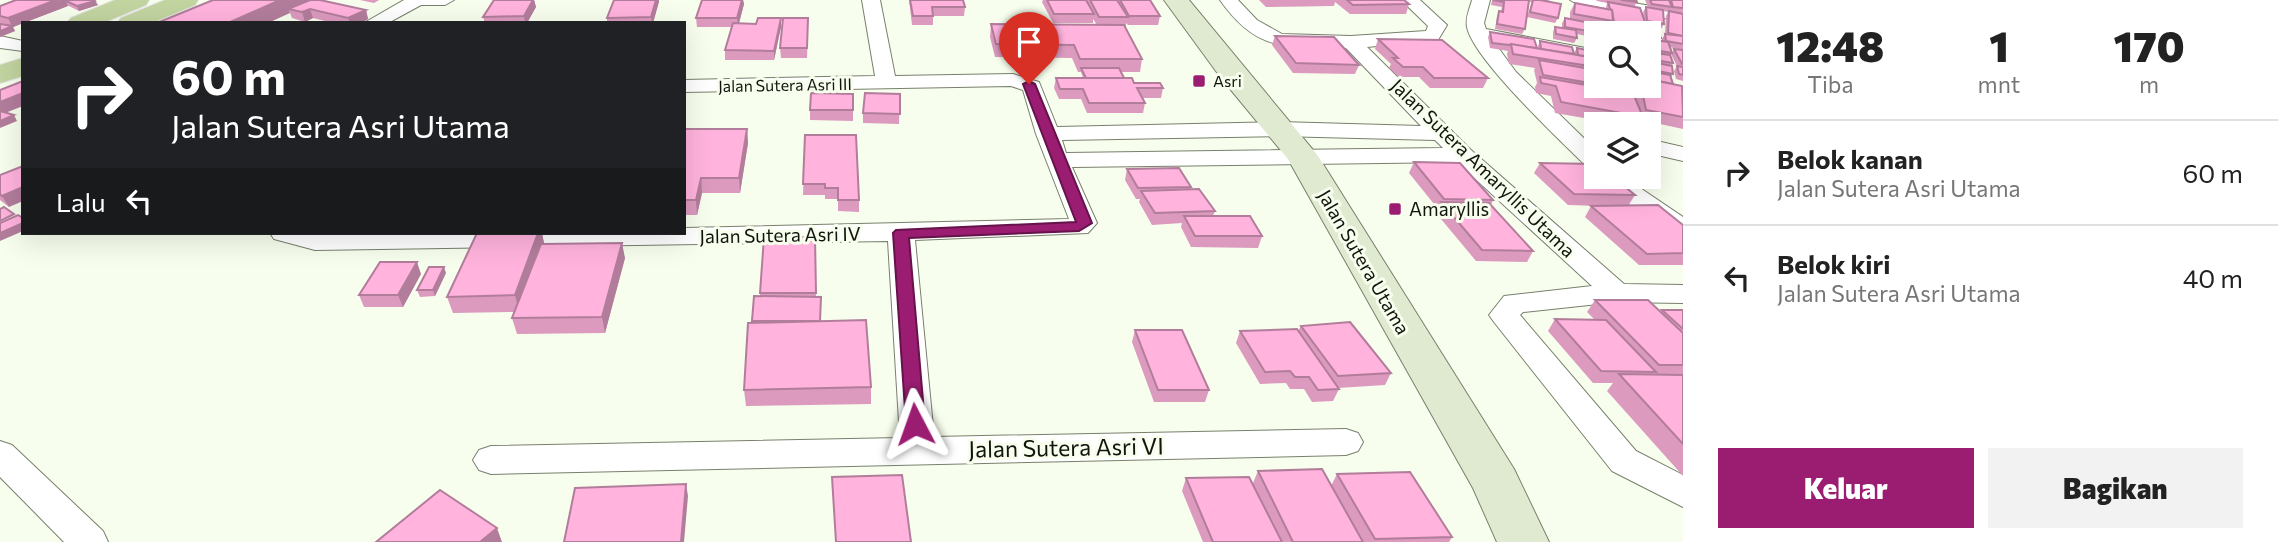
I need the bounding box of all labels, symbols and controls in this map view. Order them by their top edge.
pin [999,12.0,1059,84]
text: 12:48 [1776,19,1884,71]
text: 1 [1989,19,2009,71]
text: 170 [2114,19,2185,71]
map controls [1584,21,1661,189]
button: search [1584,21,1661,98]
icon: arrive [1010,23,1048,61]
text: 60 m [171,45,286,105]
icon: right [56,49,147,140]
text: Tiba [1807,70,1853,98]
text: mnt [1978,70,2020,98]
text: m [2139,70,2159,98]
place label: Asri [1213,71,1242,90]
marker: Asri [1191,73,1207,89]
street label: Jalan Sutera Asri III [718,74,852,95]
street label: Jalan Sutera Amaryllis Utama [1386,74,1580,262]
text: Jalan Sutera Asri Utama [171,105,510,145]
button: layers [1584,112,1661,189]
text: Belok kanan [1777,143,1923,174]
icon: right [1718,154,1756,192]
text: 60 m [2183,157,2243,188]
text: Jalan Sutera Asri Utama [1777,174,2021,202]
icon: left [120,182,158,220]
street label: Jalan Sutera Utama [1314,185,1415,338]
text: Lalu [56,186,106,217]
place label: Amaryllis [1409,198,1489,220]
marker: Amaryllis [1387,201,1403,217]
street label: Jalan Sutera Asri IV [699,222,861,247]
text: Belok kiri [1777,248,1891,279]
icon: left [1718,259,1756,297]
text: 40 m [2183,262,2243,293]
text: Jalan Sutera Asri Utama [1777,279,2021,307]
position arrow [878,387,952,461]
street label: Jalan Sutera Asri VI [968,431,1164,463]
button: Keluar [1718,448,1974,528]
button: Bagikan [1988,448,2243,528]

